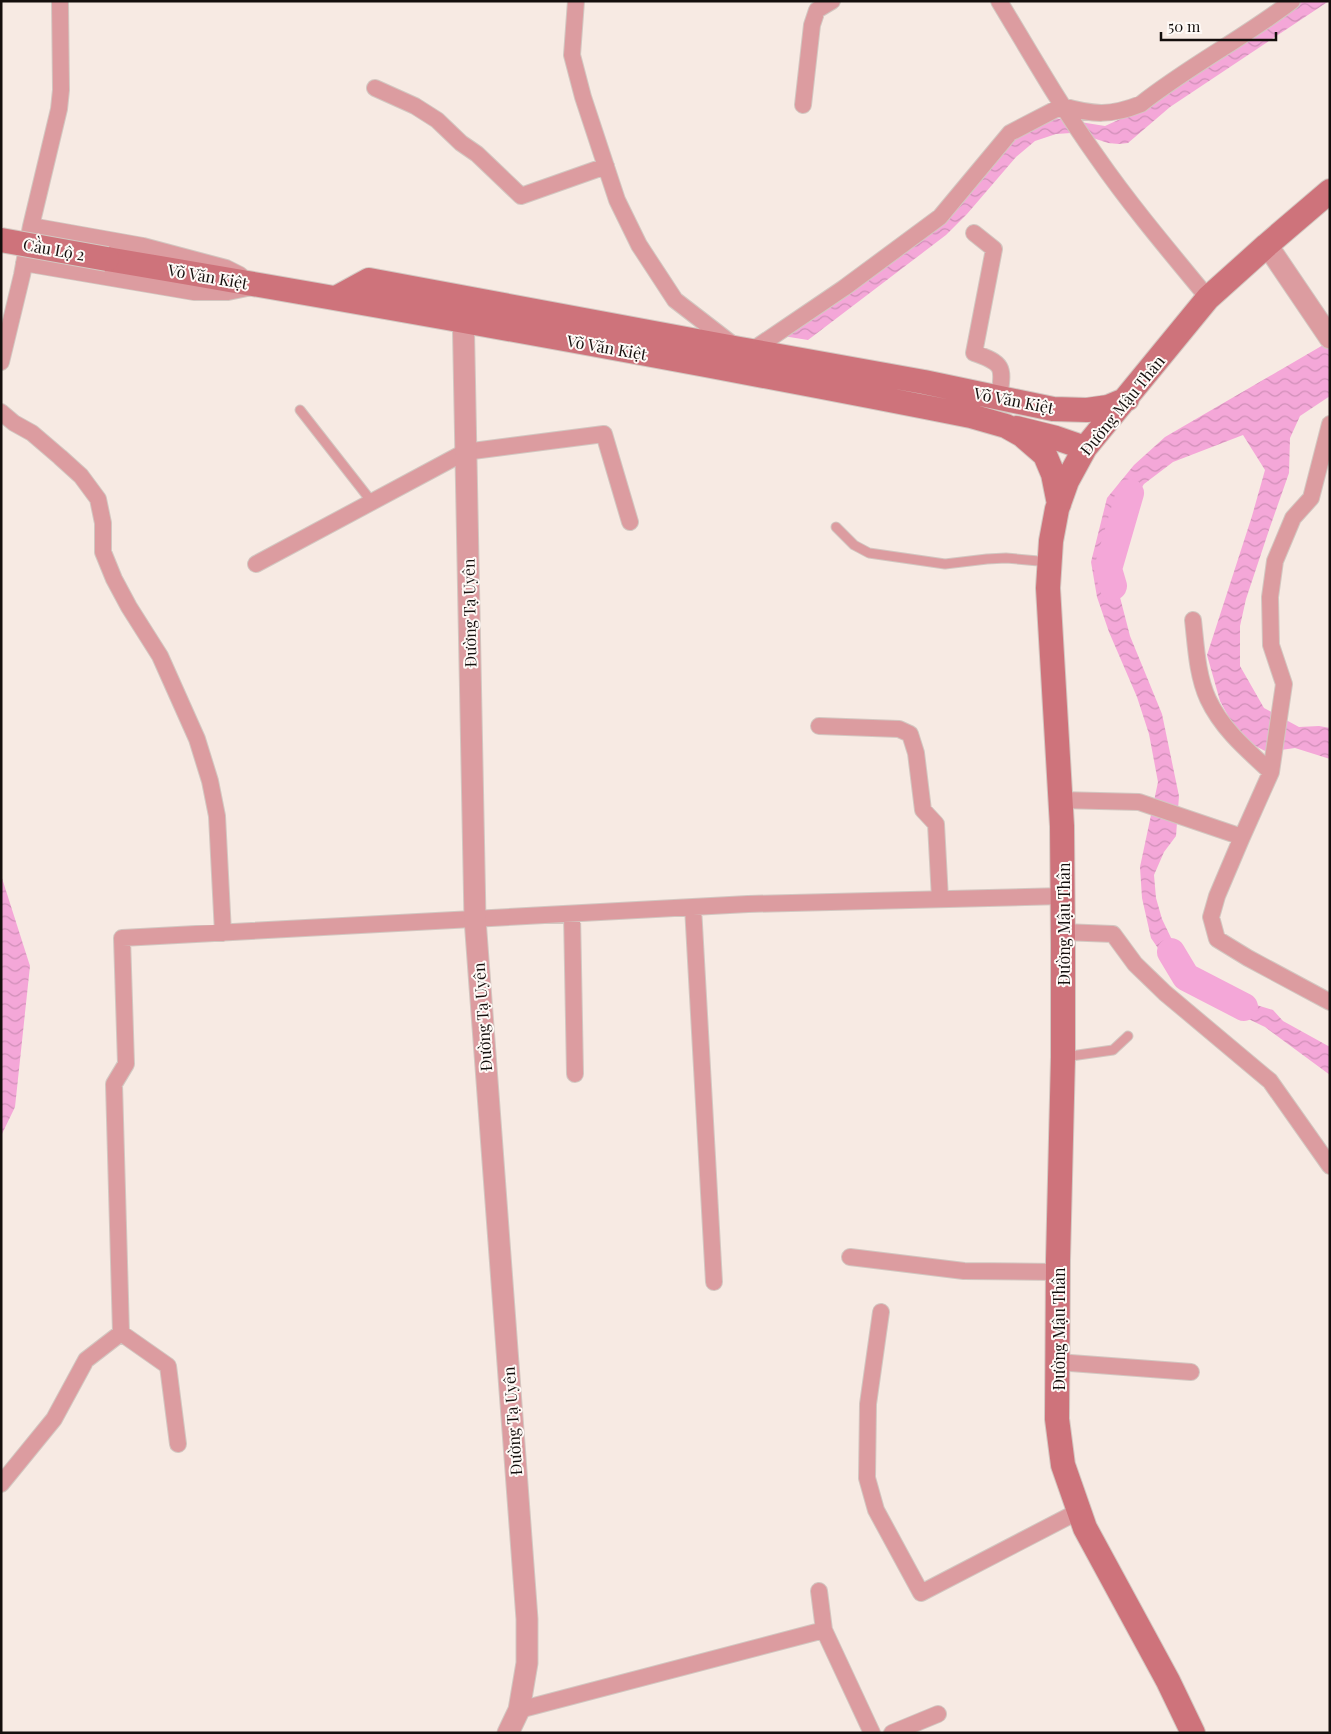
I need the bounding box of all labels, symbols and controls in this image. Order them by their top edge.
scale bar [1161,10,1276,42]
text: 50 m [1168,16,1201,36]
street label: Cầu Lộ 2 [22,231,87,265]
street label: Võ Văn Kiệt [165,258,250,293]
street label: Võ Văn Kiệt [564,329,649,364]
street label: Đường Mậu Thân [1075,350,1169,459]
street label: Võ Văn Kiệt [971,382,1056,418]
street label: Đường Tạ Uyên [458,558,480,668]
street label: Đường Mậu Thân [1053,862,1074,985]
street label: Đường Tạ Uyên [468,962,496,1072]
street label: Đường Mậu Thân [1048,1267,1069,1390]
street label: Đường Tạ Uyên [498,1366,526,1476]

